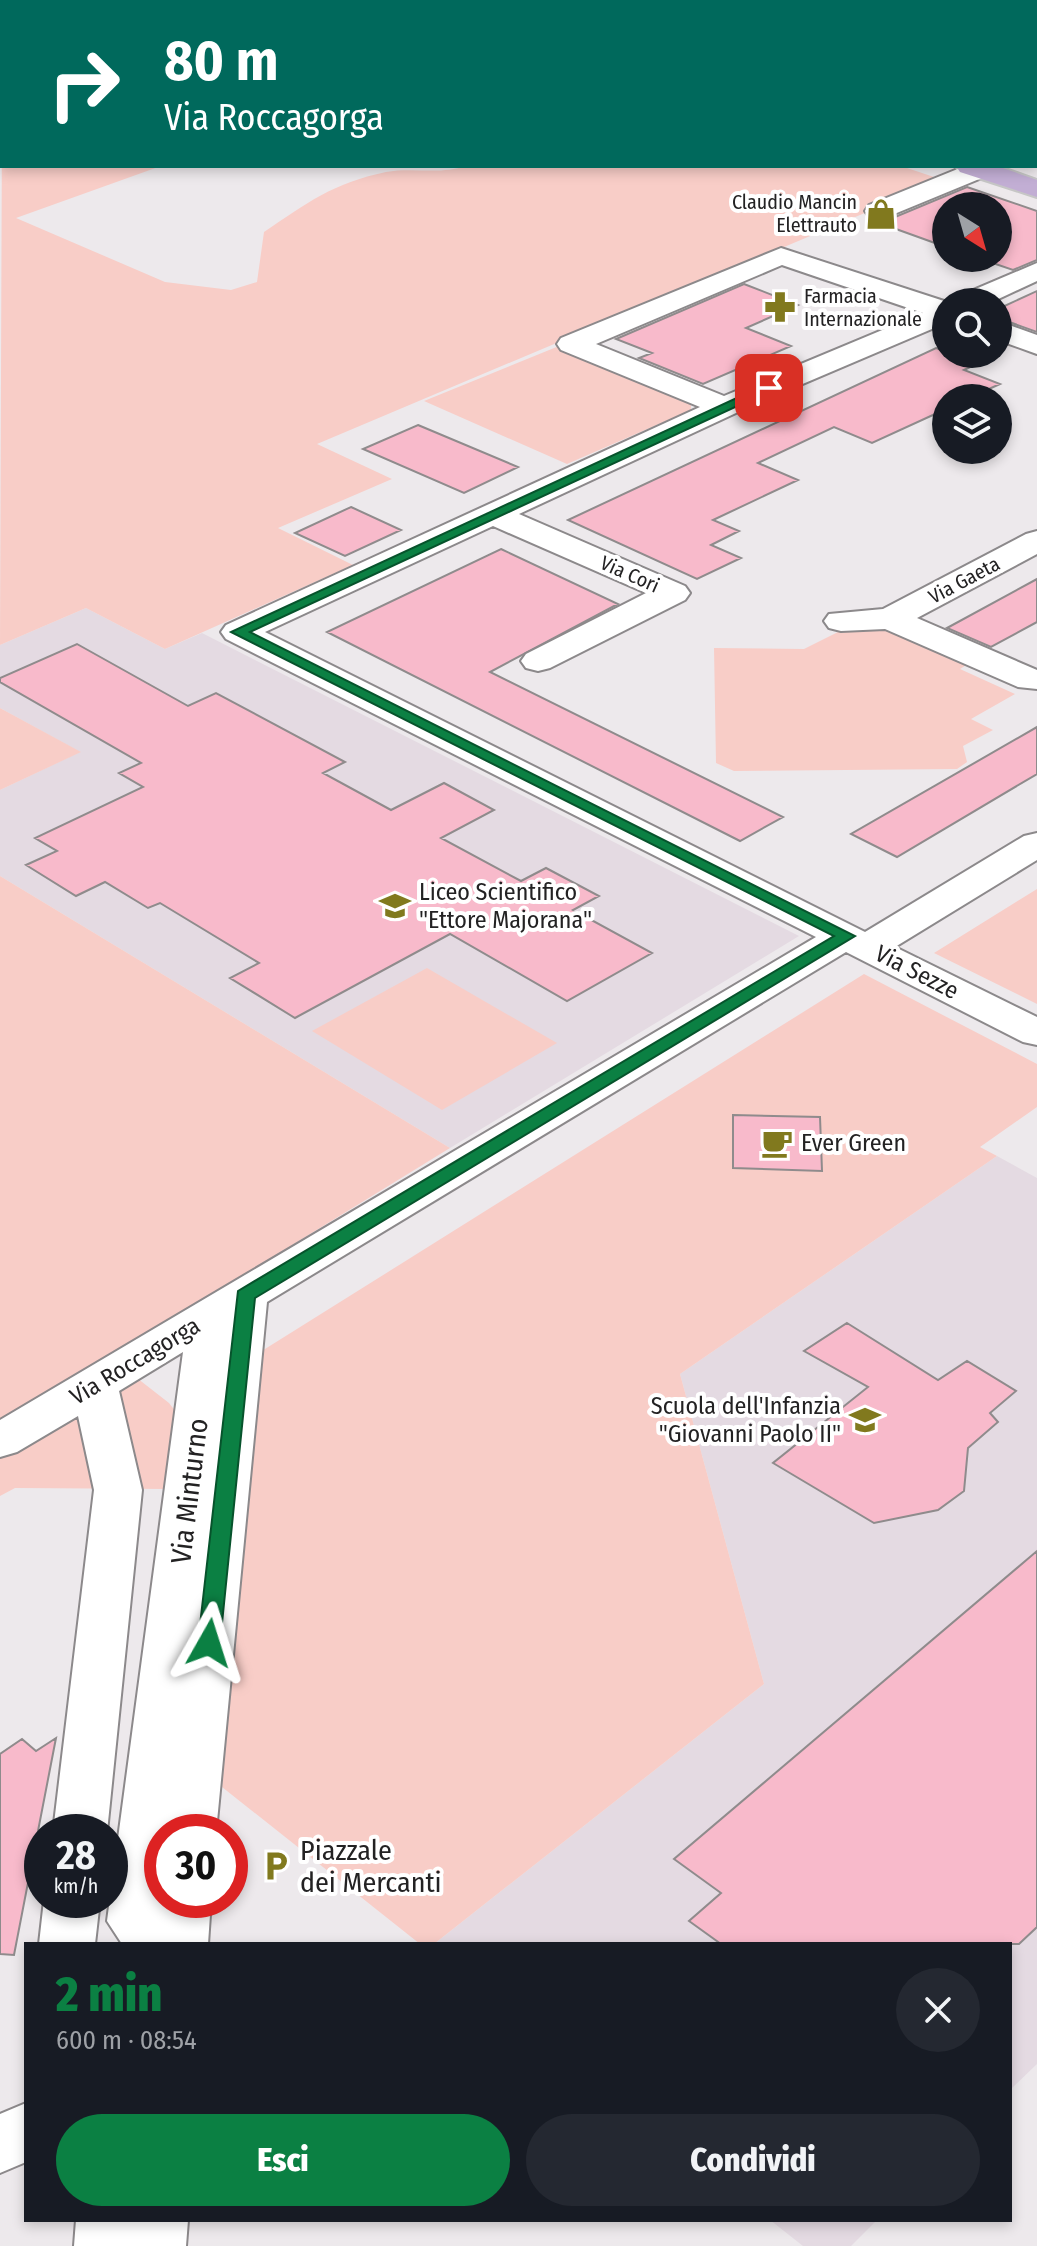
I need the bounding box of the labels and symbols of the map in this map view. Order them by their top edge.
place label: Claudio Mancin Elettrauto [732,190,857,237]
north arrow [932,192,1012,272]
shop icon: Claudio Mancin Elettrauto [864,197,898,231]
place label: Farmacia Internazionale [804,284,922,331]
pharmacy icon: Farmacia Internazionale [763,290,797,324]
pin [735,354,803,422]
street label: Via Cori [597,550,663,598]
street label: Via Gaeta [924,551,1004,609]
place label: Liceo Scientifico "Ettore Majorana" [419,878,592,934]
school or university icon: Liceo Scientifico "Ettore Majorana" [378,889,412,923]
street label: Via Sezze [871,939,963,1005]
cafe icon: Ever Green [760,1126,794,1160]
place label: Ever Green [801,1129,906,1157]
street label: Via Roccagorga [65,1311,205,1411]
place label: Scuola dell'Infanzia "Giovanni Paolo II" [651,1392,841,1448]
school or university icon: Scuola dell'Infanzia "Giovanni Paolo II" [848,1403,882,1437]
street label: Via Minturno [164,1416,215,1566]
position arrow [167,1601,251,1685]
speed limit sign: 30 [144,1814,248,1918]
place label: Piazzale dei Mercanti [300,1834,442,1899]
parking icon: Piazzale dei Mercanti [259,1849,293,1883]

